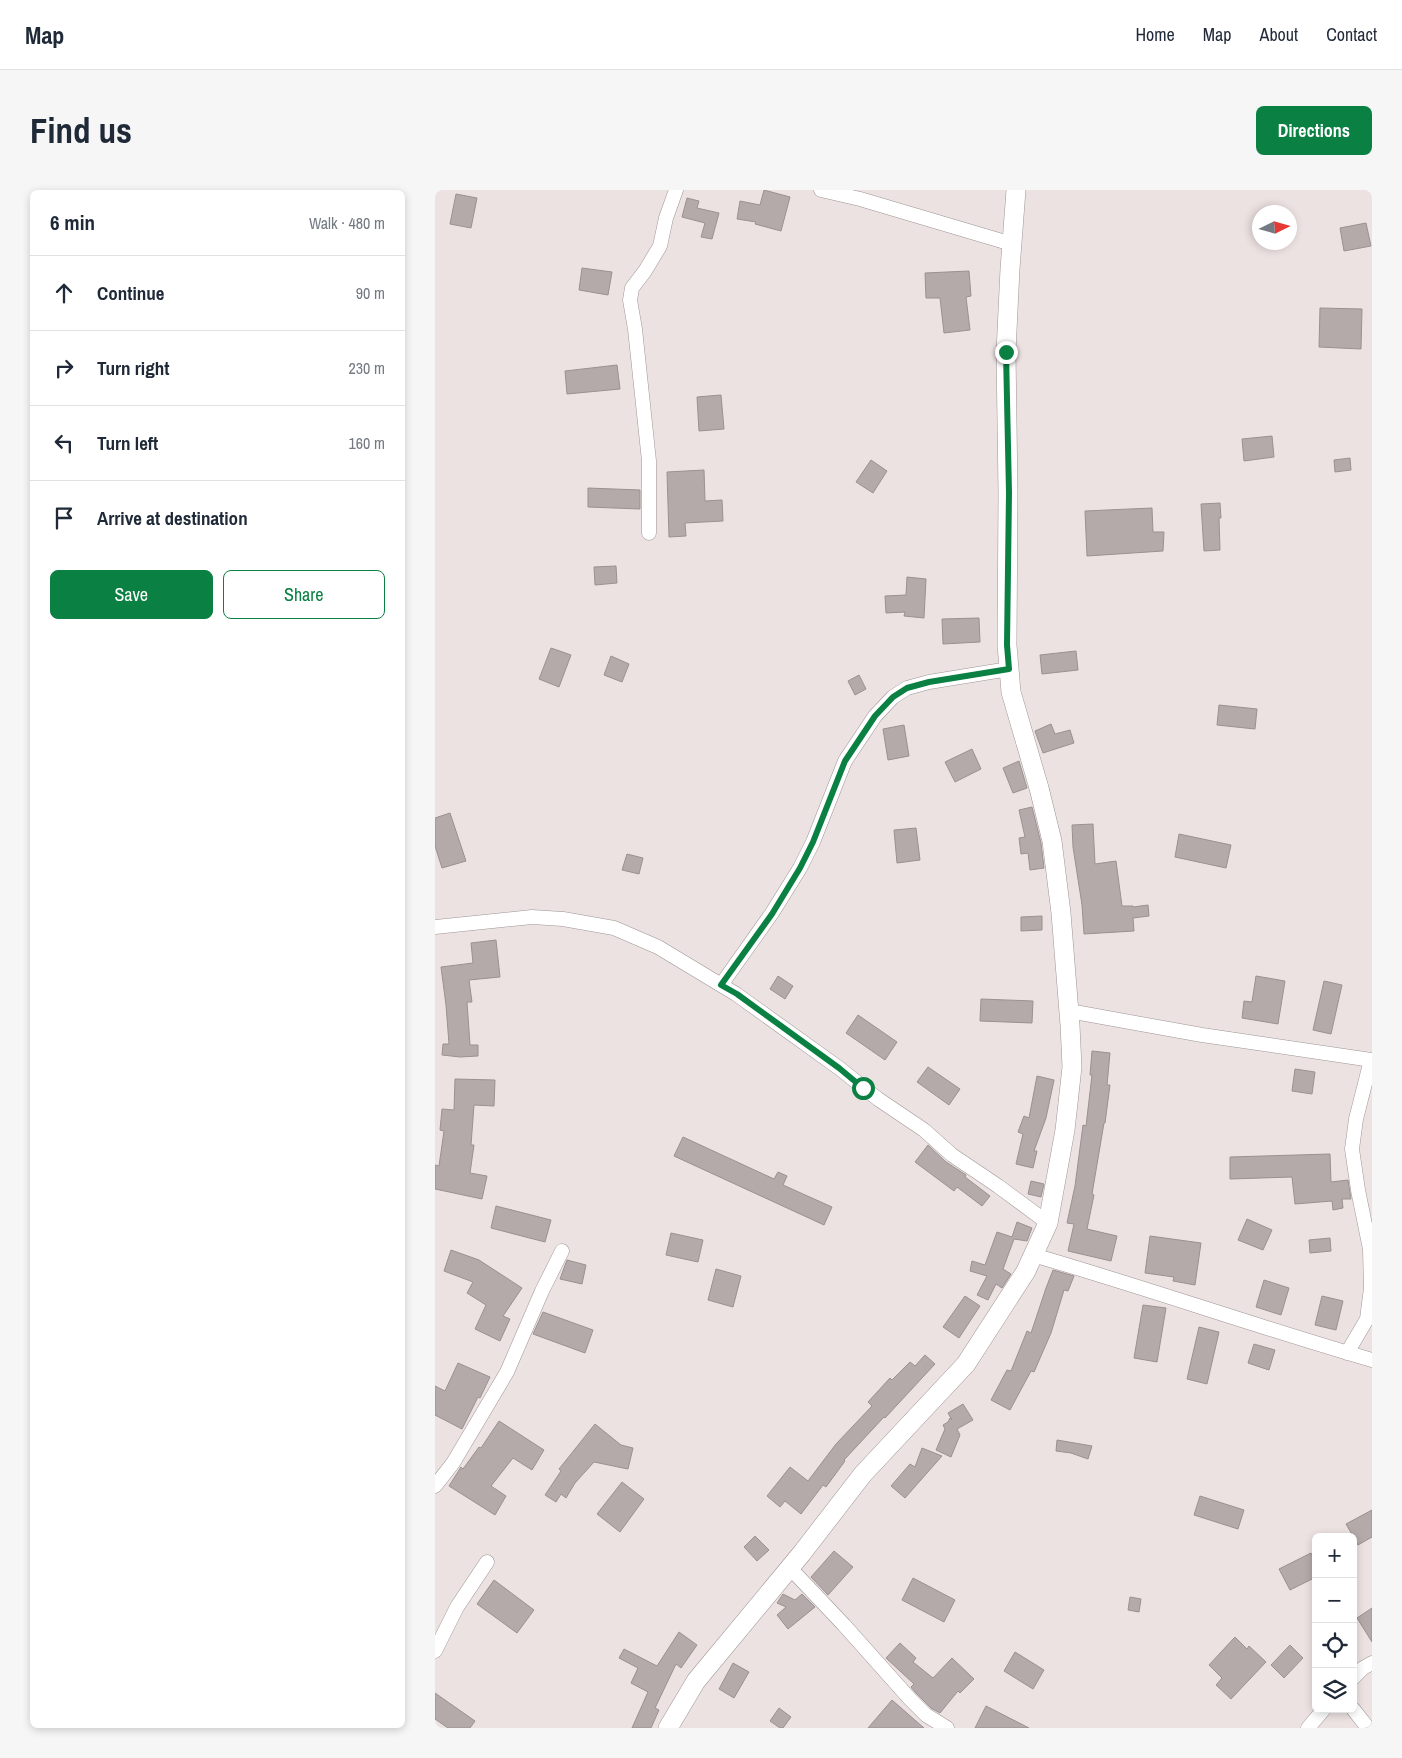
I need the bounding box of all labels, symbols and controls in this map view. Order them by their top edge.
text: Map [25,19,64,51]
text: Home [1135,22,1175,47]
text: Map [1203,22,1232,47]
text: About [1260,22,1298,47]
text: Contact [1326,22,1377,47]
button: Directions [1256,106,1372,155]
text: Find us [30,107,132,154]
north arrow [1252,205,1297,250]
text: 6 min [50,208,95,237]
text: Walk · 480 m [309,212,385,234]
icon: ahead [50,279,78,307]
text: Continue [97,280,165,306]
text: 90 m [356,282,385,304]
route end [995,341,1018,364]
icon: right [50,354,78,382]
text: Turn right [97,355,169,381]
text: 230 m [349,357,385,379]
icon: left [50,429,78,457]
text: Turn left [97,430,158,456]
text: 160 m [349,432,385,454]
icon: arrive [50,504,78,532]
text: Arrive at destination [97,505,248,531]
button: Save [50,570,213,619]
button: Share [223,570,385,619]
route start [852,1077,875,1100]
map controls [1312,1533,1357,1713]
button: + [1312,1533,1357,1578]
button: − [1312,1578,1357,1623]
button: locate [1312,1623,1357,1668]
button: layers [1312,1668,1357,1713]

